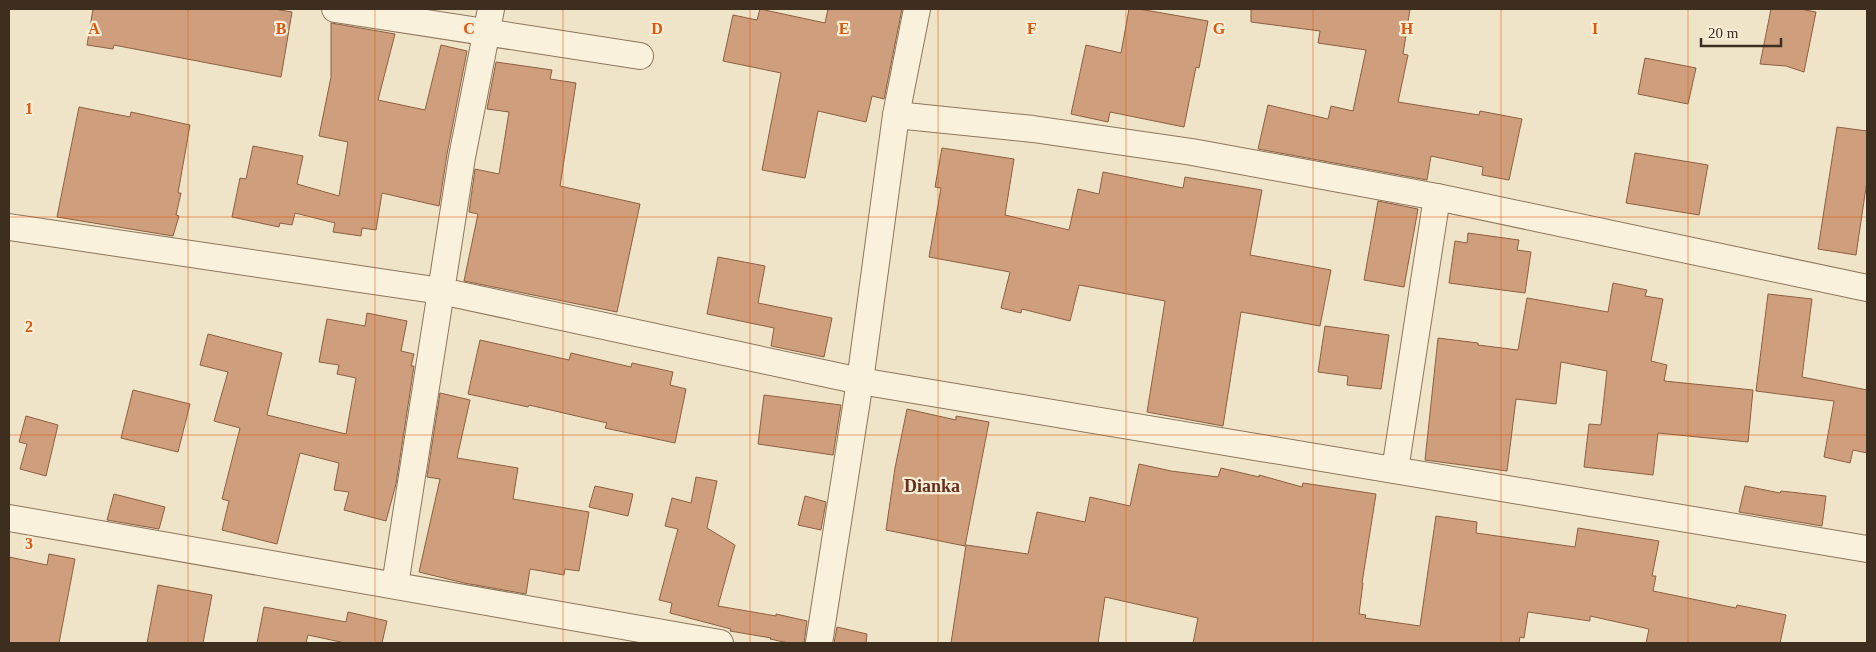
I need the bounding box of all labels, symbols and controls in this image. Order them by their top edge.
scale bar [1701,15,1781,47]
text: A [88,20,100,37]
text: B [276,20,287,37]
text: C [463,20,475,37]
text: D [651,20,663,37]
text: E [839,20,849,37]
text: F [1027,20,1037,37]
text: G [1213,20,1226,37]
text: H [1401,20,1414,37]
text: I [1592,20,1598,37]
text: 20 m [1708,25,1739,41]
text: 1 [25,100,33,117]
text: 2 [25,318,33,335]
district label: Dianka [904,476,960,496]
text: 3 [25,535,33,552]

